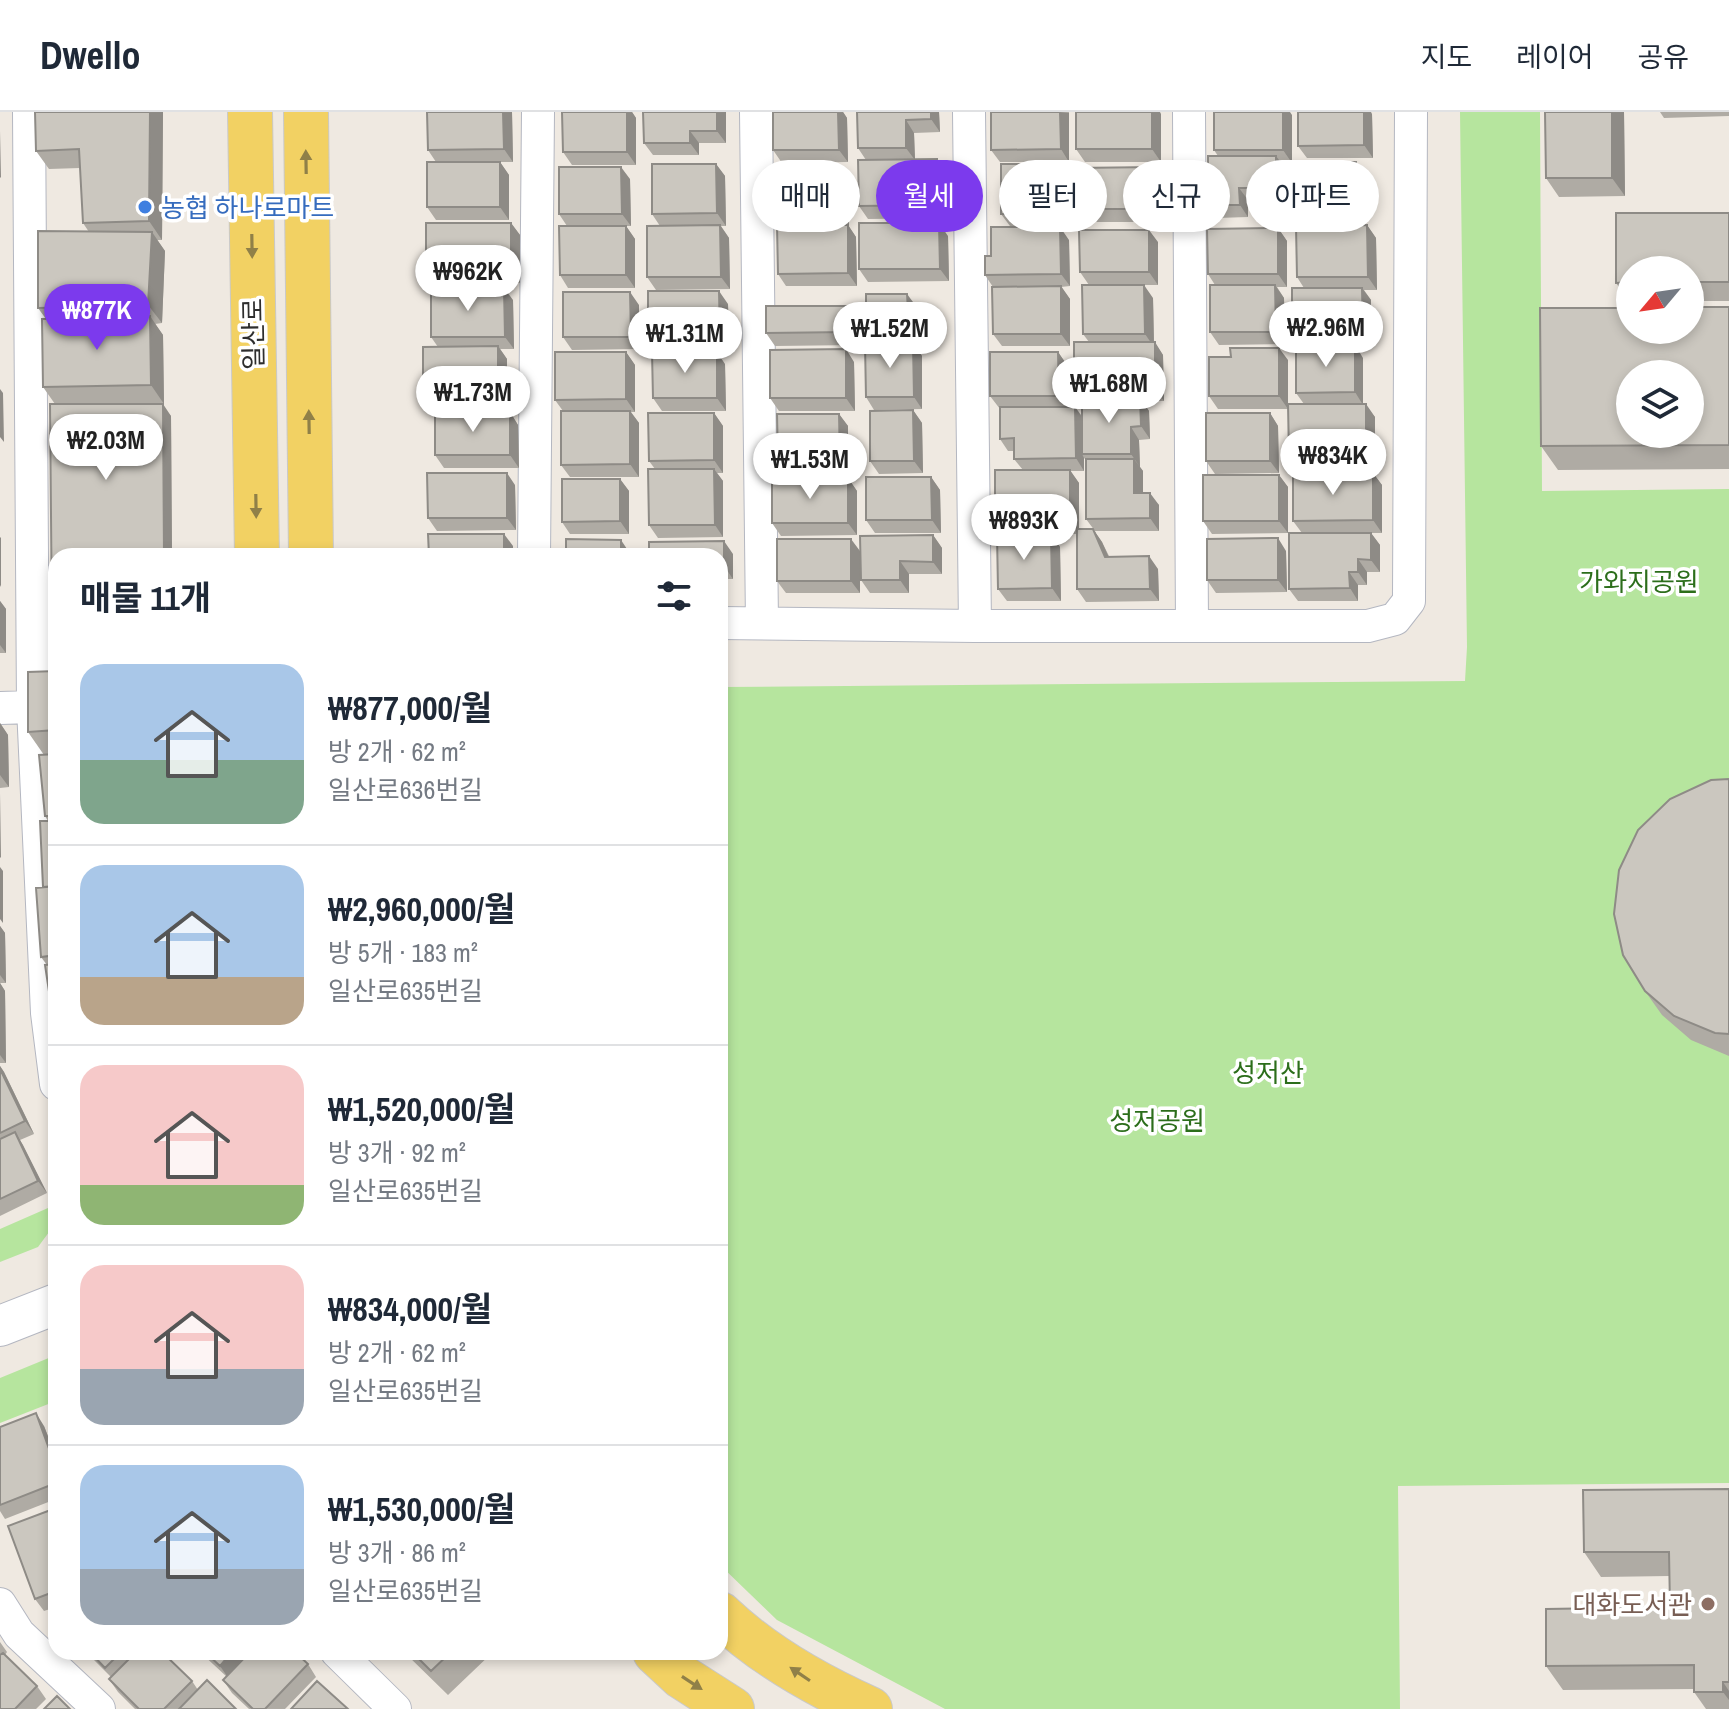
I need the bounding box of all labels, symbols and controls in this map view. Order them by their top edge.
text: Dwello [40,30,140,81]
text: 지도 [1421,38,1472,76]
text: 레이어 [1516,38,1593,76]
text: 공유 [1637,38,1689,76]
one-way arrow [300,149,313,174]
chip: 매매 [752,160,860,232]
chip: 월세 [876,160,983,232]
chip: 필터 [999,160,1107,232]
chip: 신규 [1123,160,1230,232]
chip: 아파트 [1246,160,1379,232]
place label: 농협 하나로마트 [161,190,334,225]
marker: 농협 하나로마트 [136,198,154,216]
one-way arrow [246,234,258,259]
pin: ₩962K [412,245,524,313]
text: ₩962K [433,253,503,288]
north arrow [1616,256,1704,344]
map controls [1616,256,1704,448]
pin: ₩877K [41,284,153,352]
text: ₩877K [62,292,132,327]
street label: 일산로 [235,298,271,370]
pin: ₩2.96M [1261,301,1391,369]
pin: ₩1.52M [825,302,955,370]
pin: ₩1.31M [620,307,750,375]
text: ₩2.96M [1287,309,1365,344]
text: ₩1.52M [851,310,929,345]
text: ₩1.31M [646,315,724,350]
pin: ₩1.68M [1044,357,1174,425]
button: layers [1616,360,1704,448]
text: ₩1.68M [1070,365,1148,400]
pin: ₩1.73M [408,366,538,434]
text: ₩1.73M [434,374,512,409]
one-way arrow [303,409,316,434]
pin: ₩2.03M [41,414,171,482]
text: ₩2.03M [67,422,145,457]
pin: ₩834K [1277,429,1389,497]
pin: ₩1.53M [745,433,875,501]
text: ₩834K [1298,437,1368,472]
text: ₩1.53M [771,441,849,476]
one-way arrow [250,494,262,519]
pin: ₩893K [968,494,1080,562]
text: ₩893K [989,502,1059,537]
park label: 가와지공원 [1579,564,1699,599]
icon: filters [652,574,696,618]
text: 매물 11개 [80,575,211,621]
text: ₩877,000/월 [328,685,492,731]
icon: home [144,696,240,792]
text: 방 2개 · 62 m² [328,734,466,769]
text: 일산로636번길 [328,772,483,807]
text: ₩2,960,000/월 [328,886,515,932]
icon: home [144,897,240,993]
text: 방 5개 · 183 m² [328,935,478,970]
text: 일산로635번길 [328,973,483,1008]
park label: 성저산 [1232,1055,1304,1090]
text: ₩1,520,000/월 [328,1086,515,1132]
icon: home [144,1097,240,1193]
park label: 성저공원 [1109,1103,1205,1138]
text: 방 3개 · 92 m² [328,1135,466,1170]
text: 일산로635번길 [328,1173,483,1208]
text: ₩834,000/월 [328,1286,492,1332]
icon: home [144,1297,240,1393]
text: 방 2개 · 62 m² [328,1335,466,1370]
text: 일산로635번길 [328,1373,483,1408]
text: ₩1,530,000/월 [328,1486,515,1532]
icon: home [144,1497,240,1593]
text: 방 3개 · 86 m² [328,1535,466,1570]
text: 일산로635번길 [328,1573,483,1608]
place label: 대화도서관 [1572,1587,1692,1622]
marker: 대화도서관 [1699,1595,1717,1613]
one-way arrow [790,1667,811,1682]
one-way arrow [681,1675,702,1690]

